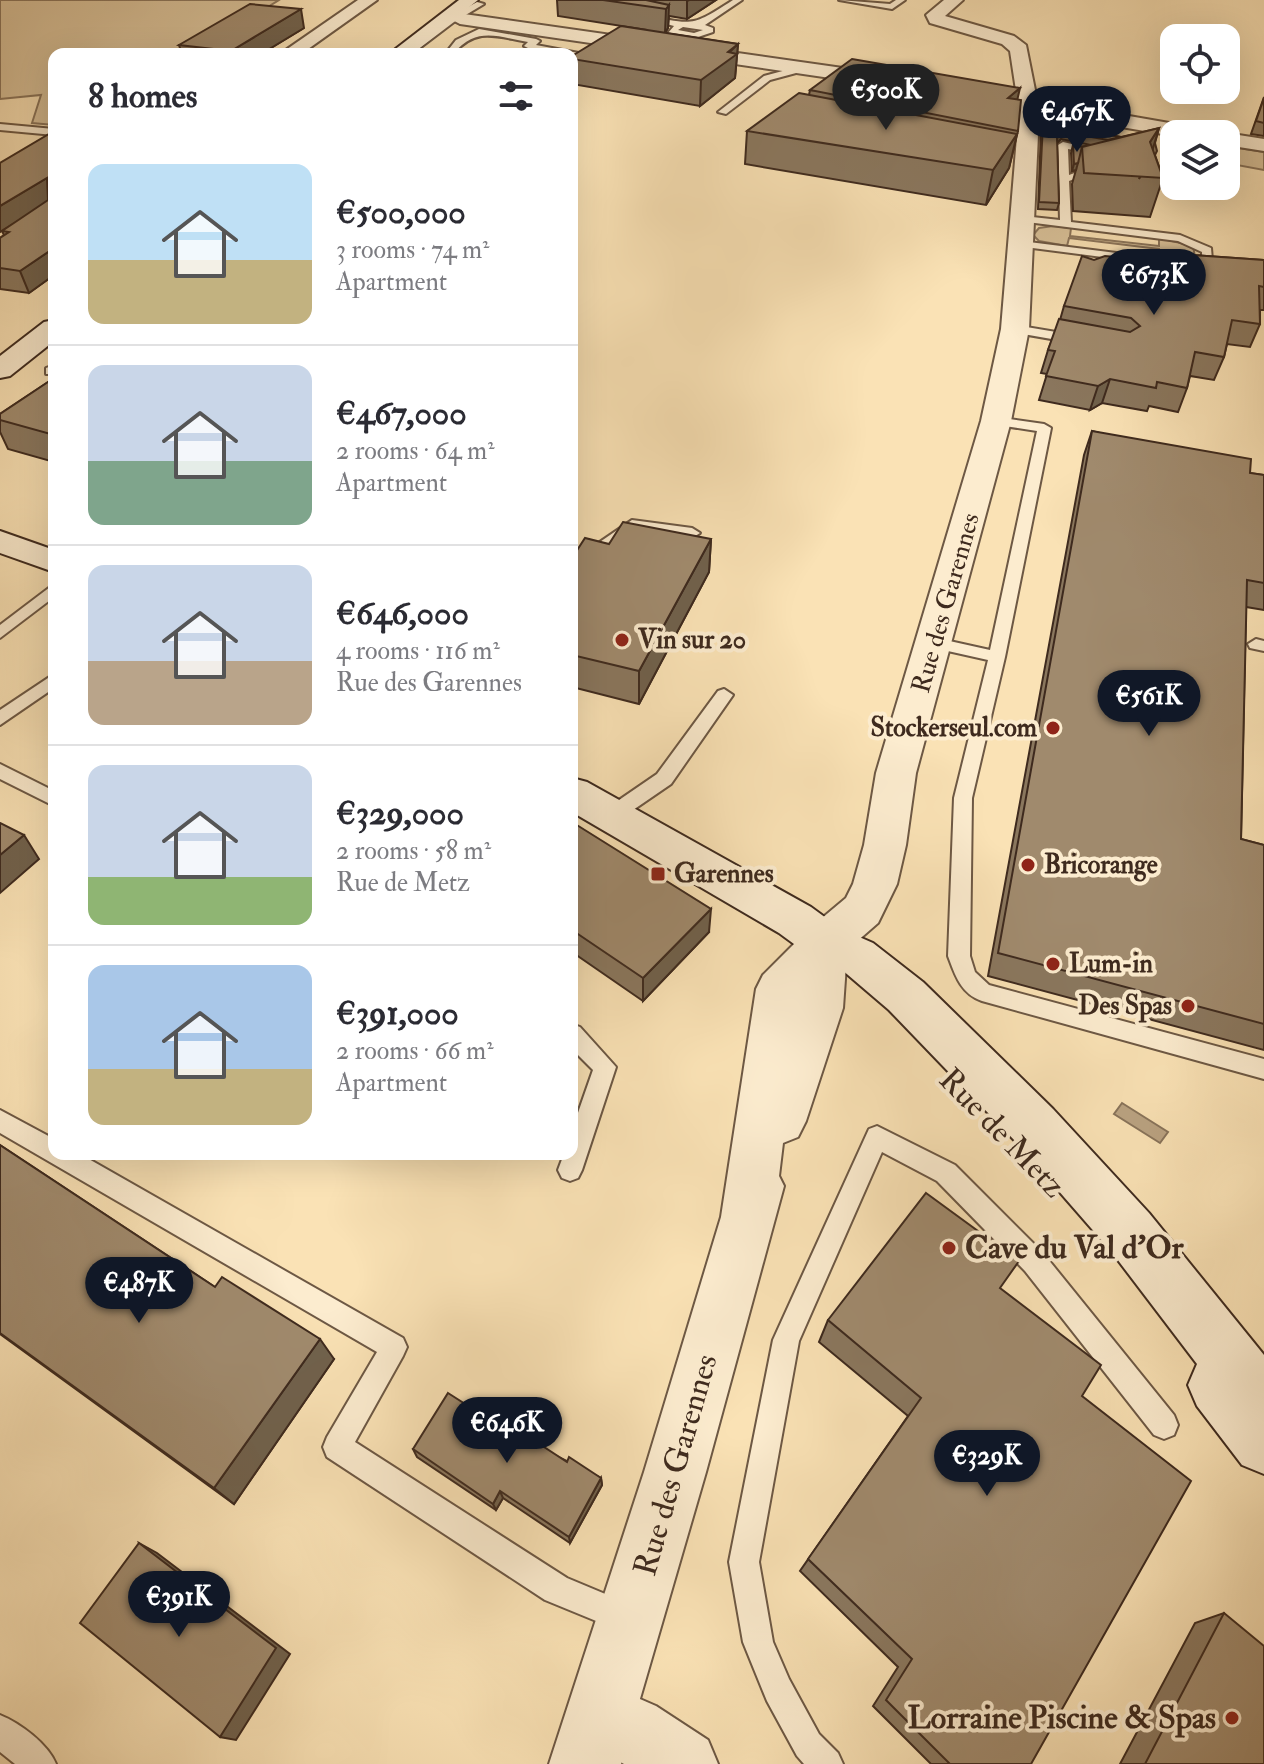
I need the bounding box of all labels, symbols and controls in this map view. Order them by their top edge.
map controls [1160,24,1240,200]
button: locate [1160,24,1240,104]
pin: €500K [830,64,942,132]
icon: filters [494,74,538,118]
text: €500K [850,74,922,106]
text: 8 homes [88,75,197,118]
pin: €467K [1021,86,1133,154]
text: €467K [1041,96,1113,128]
button: layers [1160,120,1240,200]
text: €500,000 [336,191,466,234]
icon: home [152,196,248,292]
text: 3 rooms · 74 m² [336,234,489,266]
pin: €673K [1098,249,1210,317]
text: €673K [1120,259,1188,291]
text: Apartment [336,266,447,298]
text: €467,000 [336,392,467,435]
icon: home [152,397,248,493]
text: 2 rooms · 64 m² [336,435,495,467]
text: Apartment [336,467,447,499]
street label: Rue des Garennes [905,509,987,697]
text: €646,000 [336,592,469,635]
icon: home [152,597,248,693]
place label: Vin sur 20 [637,624,746,656]
marker: Vin sur 20 [613,631,631,649]
text: 4 rooms · 116 m² [336,635,500,667]
text: Rue des Garennes [336,667,522,699]
pin: €561K [1093,670,1205,738]
text: €561K [1115,680,1183,712]
place label: Stockerseul.com [871,712,1038,744]
marker: Stockerseul.com [1044,719,1062,737]
text: €329,000 [336,792,464,835]
icon: home [152,797,248,893]
text: 2 rooms · 58 m² [336,835,491,867]
place label: Bricorange [1044,849,1158,882]
marker: Bricorange [1019,856,1037,874]
place label: Garennes [674,858,774,890]
marker: Garennes [649,865,667,883]
text: Rue de Metz [336,867,470,899]
place label: Lum-in [1069,948,1153,980]
marker: Lum-in [1044,955,1062,973]
place label: Des Spas [1078,990,1172,1023]
text: €391,000 [336,992,459,1035]
icon: home [152,997,248,1093]
marker: Des Spas [1179,997,1197,1015]
text: 2 rooms · 66 m² [336,1035,494,1067]
street label: Rue de Metz [930,1060,1074,1206]
text: Apartment [336,1067,447,1099]
place label: Cave du Val d'Or [965,1228,1185,1268]
marker: Cave du Val d'Or [940,1239,958,1257]
pin: €487K [83,1257,195,1325]
text: €487K [103,1267,175,1299]
street label: Rue des Garennes [625,1350,727,1580]
pin: €646K [451,1397,563,1465]
text: €646K [470,1407,544,1439]
pin: €329K [931,1430,1043,1498]
text: €329K [952,1440,1022,1472]
pin: €391K [123,1571,235,1639]
text: €391K [146,1581,212,1613]
place label: Lorraine Piscine & Spas [907,1698,1216,1738]
marker: Lorraine Piscine & Spas [1223,1709,1241,1727]

